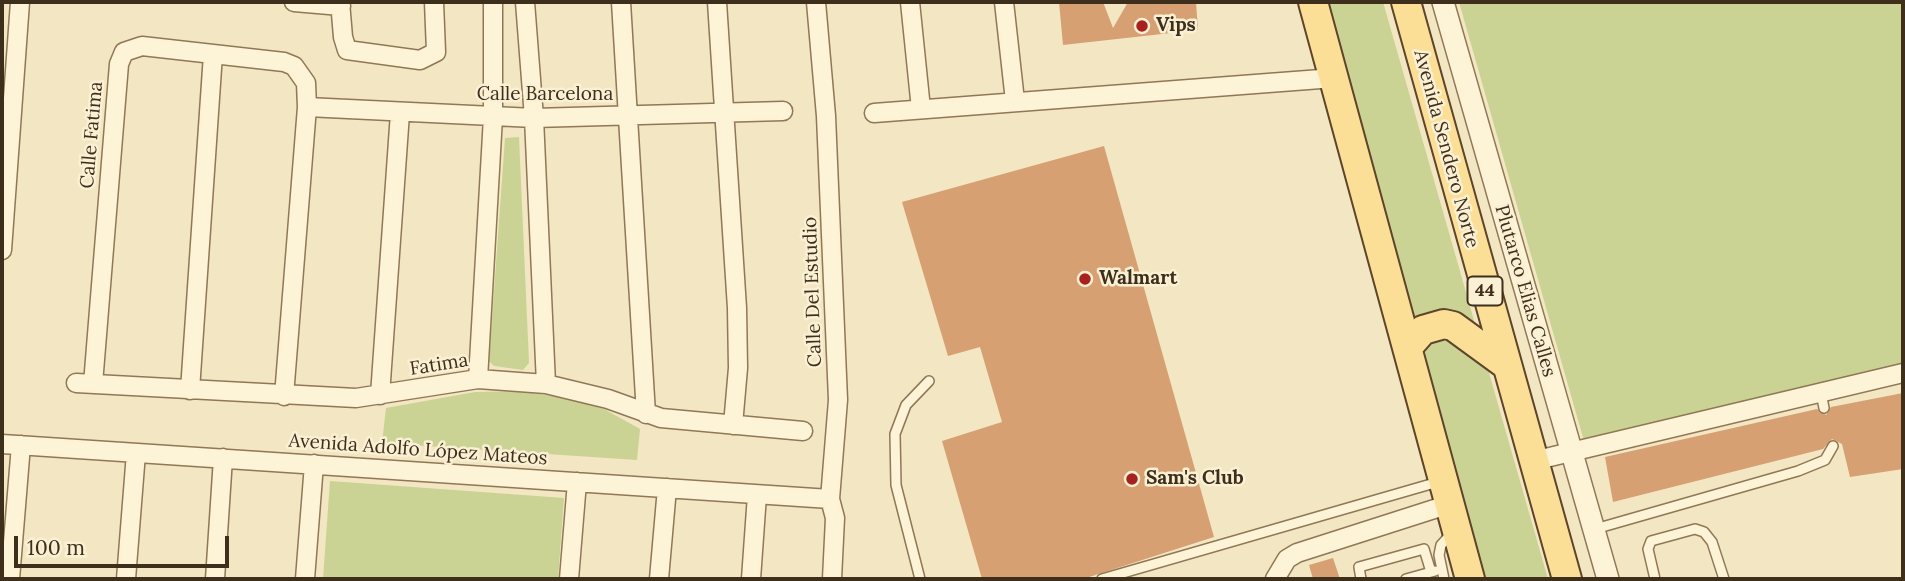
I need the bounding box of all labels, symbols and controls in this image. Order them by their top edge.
place label: Vips [1156,15,1196,37]
marker: Vips [1134,18,1150,34]
street label: Avenida Sendero Norte [1409,47,1483,251]
street label: Calle Fatima [76,80,108,190]
street label: Calle Barcelona [477,84,613,106]
street label: Plutarco Elias Calles [1490,202,1560,380]
street label: Calle Del Estudio [799,216,827,368]
place label: Walmart [1099,268,1177,290]
marker: Walmart [1077,271,1093,287]
road number: 44 [1468,276,1502,306]
street label: Fatima [408,349,470,381]
street label: Avenida Adolfo López Mateos [288,430,548,470]
place label: Sam's Club [1146,468,1244,490]
marker: Sam's Club [1124,471,1140,487]
scale bar [18,522,233,566]
text: 100 m [27,534,85,561]

